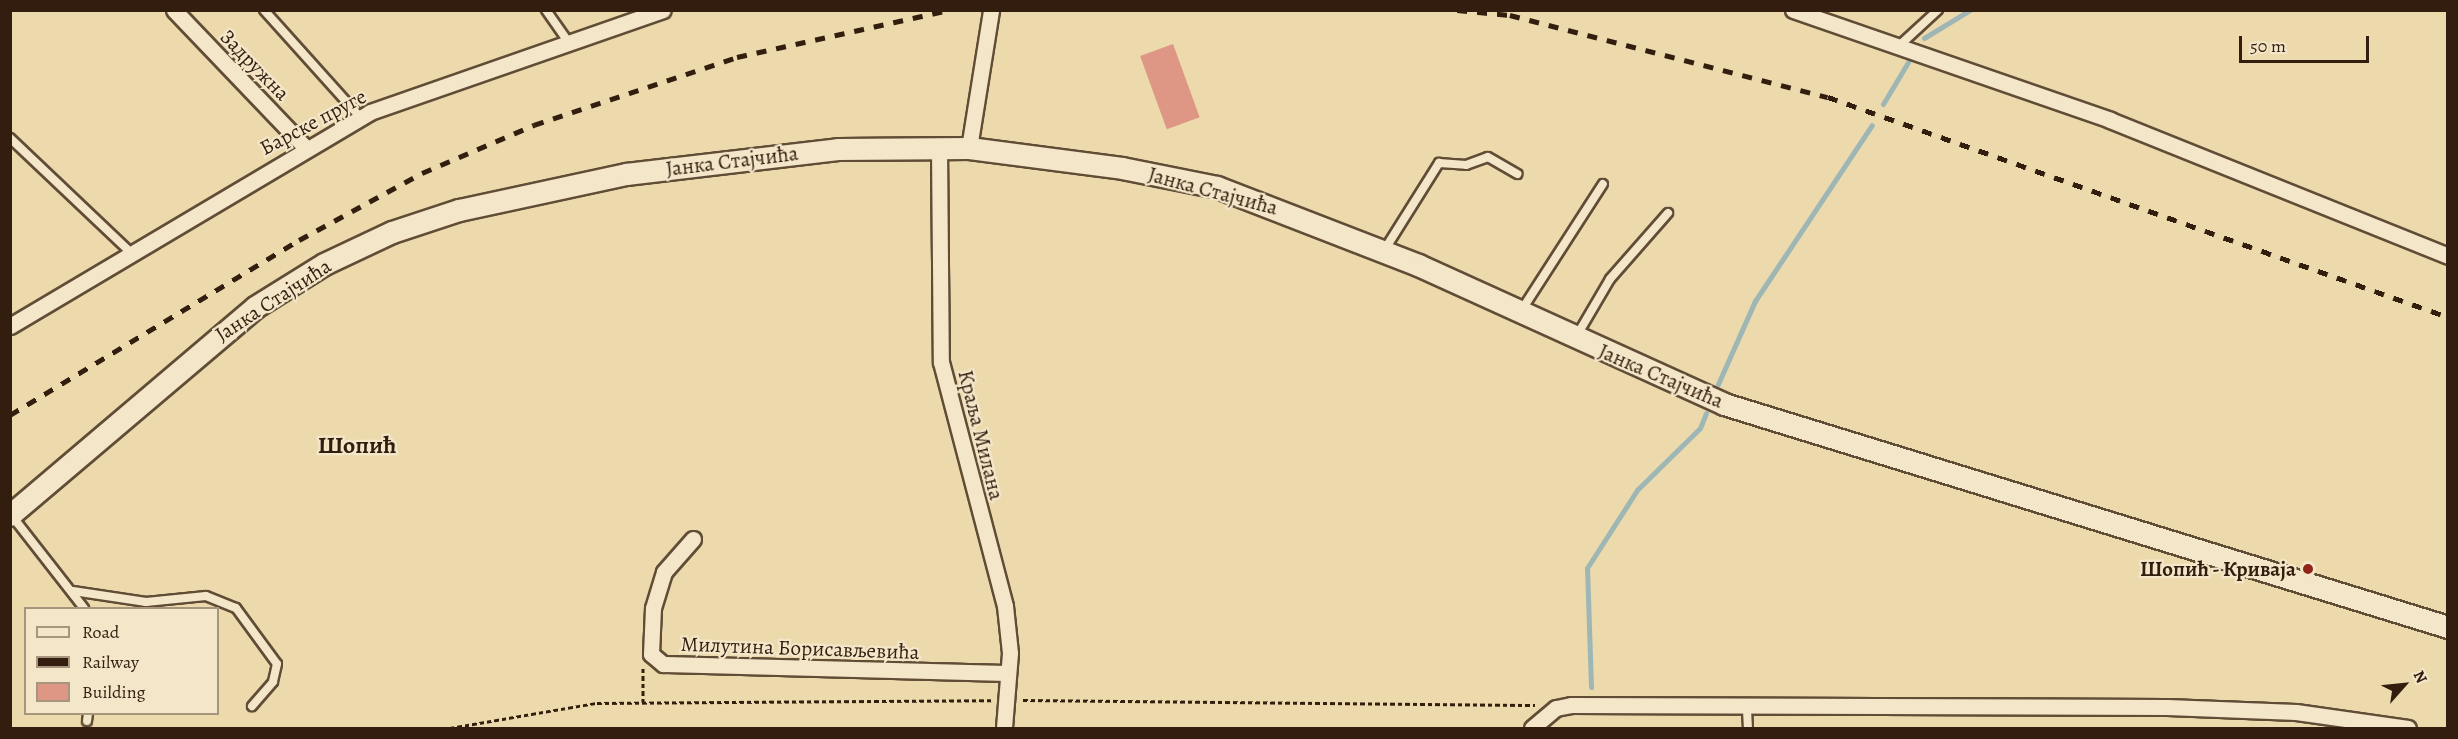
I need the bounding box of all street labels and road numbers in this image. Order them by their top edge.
street label: Задружна [215,24,295,106]
street label: Барске пруге [255,83,371,161]
street label: Јанка Стајчића [664,140,800,182]
street label: Јанка Стајчића [1145,162,1281,220]
street label: Јанка Стајчића [210,253,336,347]
street label: Јанка Стајчића [1595,338,1727,414]
street label: Краља Милана [953,367,1009,503]
street label: Милутина Борисављевића [680,631,920,665]

